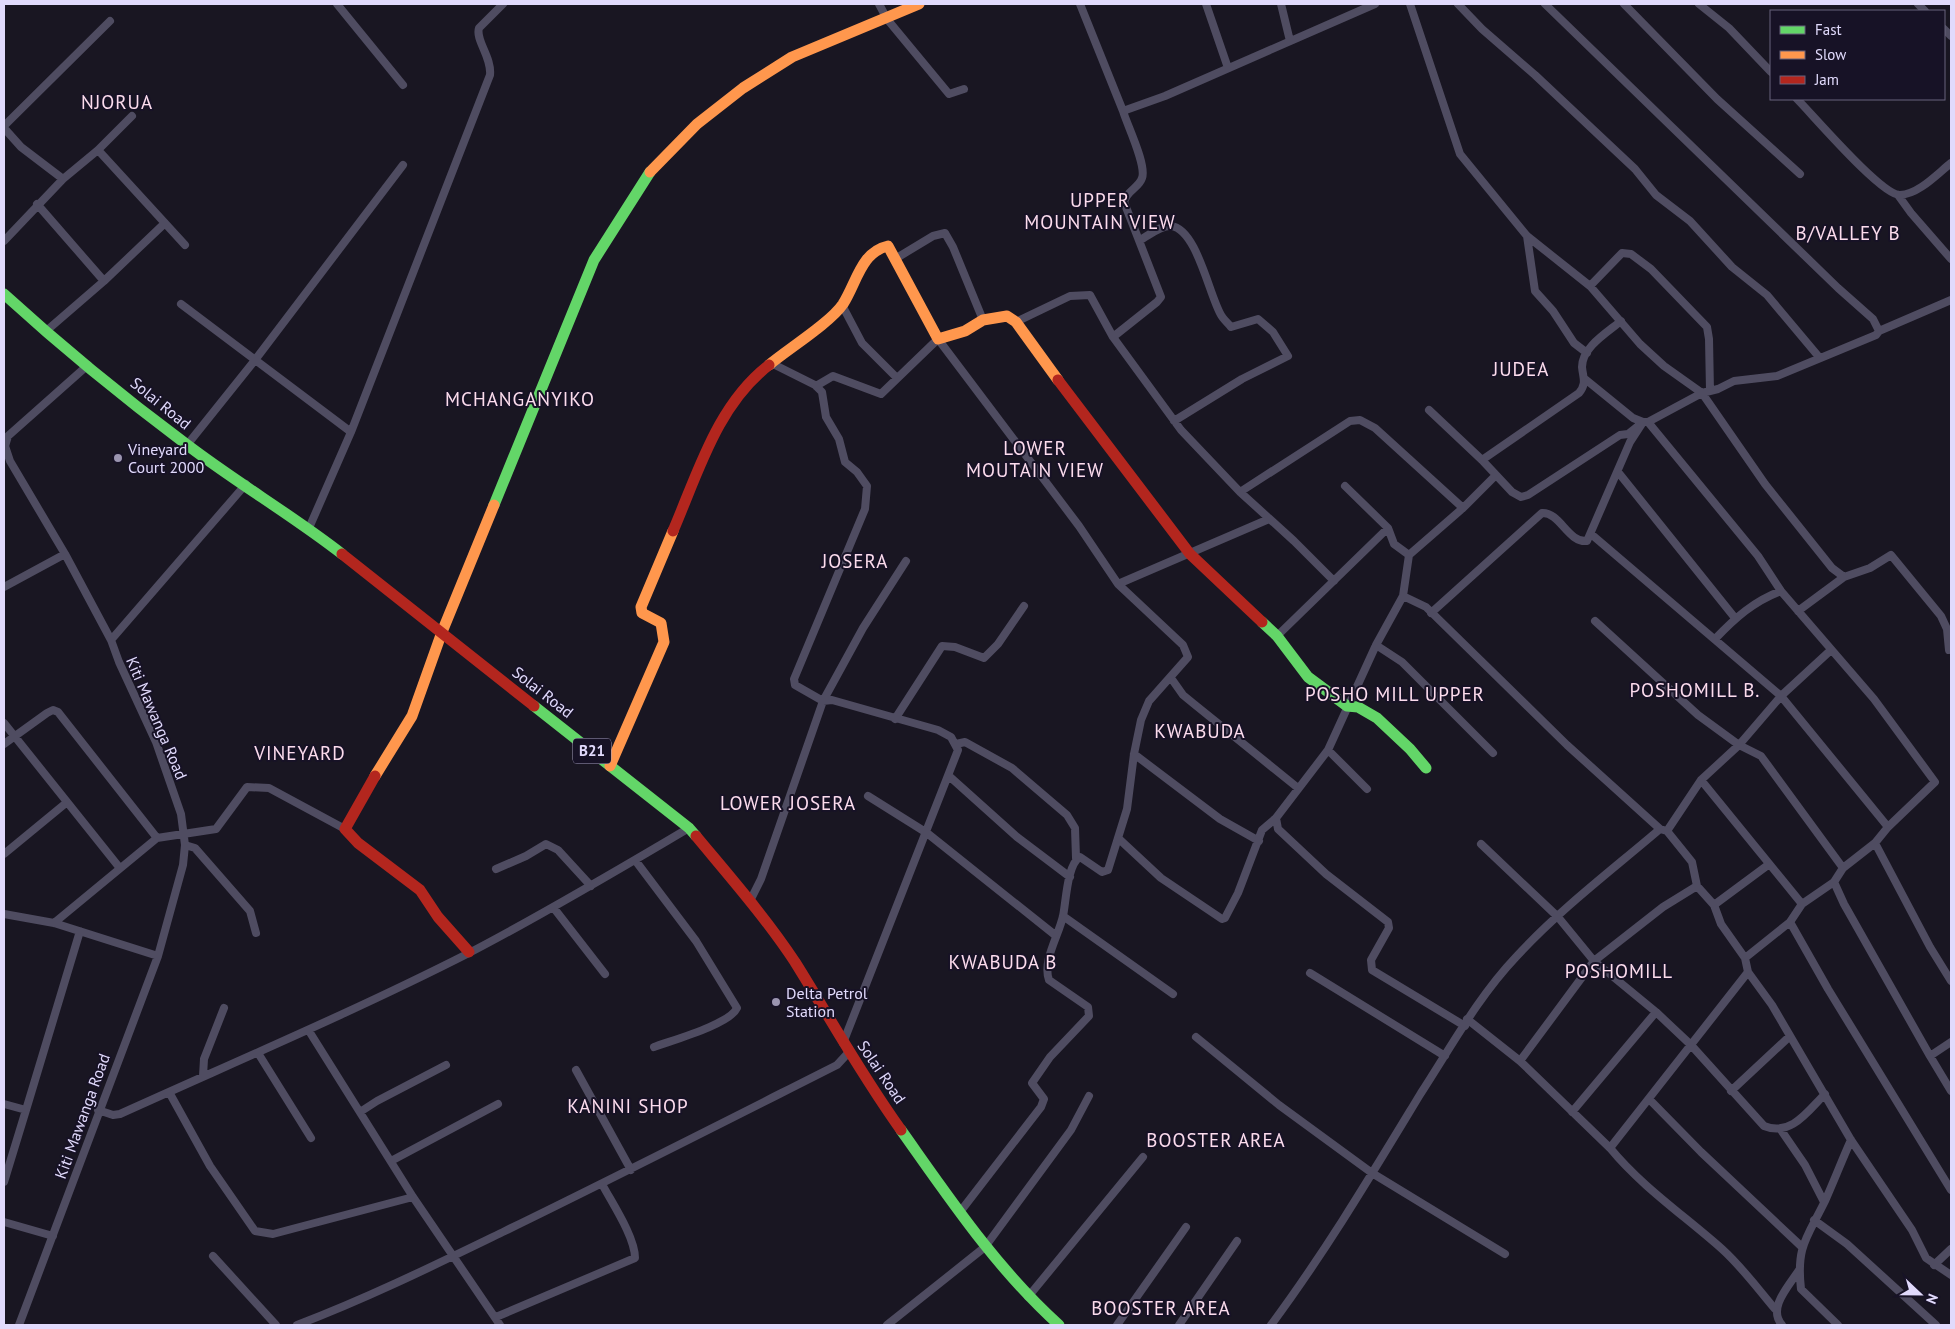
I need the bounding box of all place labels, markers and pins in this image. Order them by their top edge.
place label: Vineyard Court 2000 [127,439,205,477]
marker: Vineyard Court 2000 [112,452,124,464]
place label: Delta Petrol Station [786,983,868,1021]
marker: Delta Petrol Station [770,996,782,1008]

